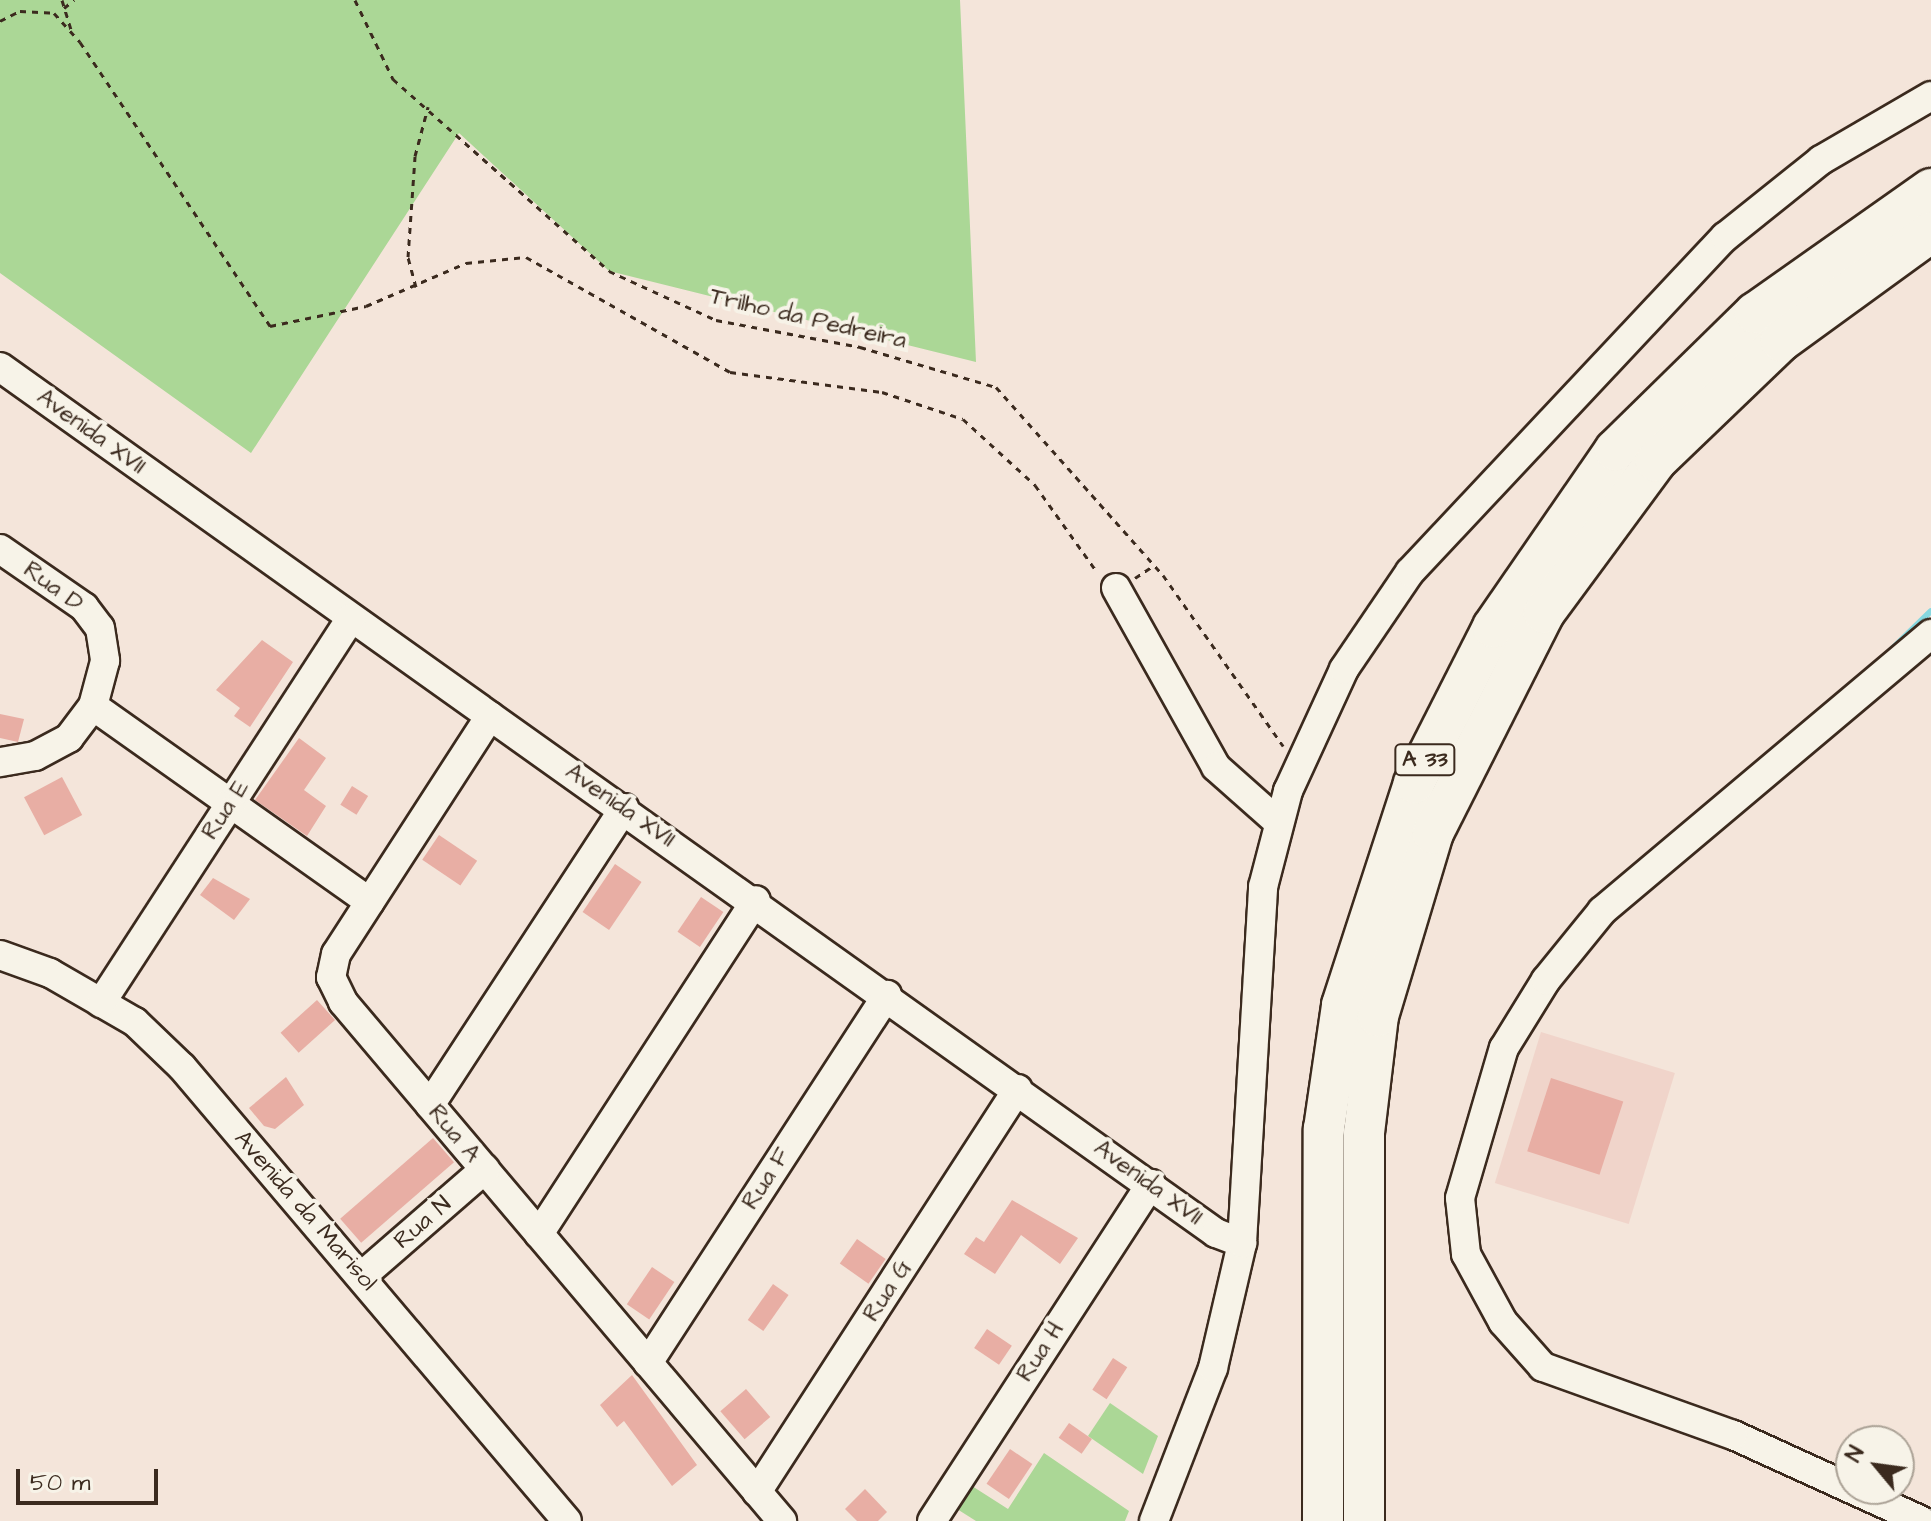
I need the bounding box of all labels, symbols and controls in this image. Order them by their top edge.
street label: Trilho da Pedreira [707,282,909,356]
street label: Avenida XVII [31,383,151,481]
street label: Rua D [18,556,88,618]
road number: A 33 [1393,742,1457,778]
street label: Avenida XVII [560,758,680,854]
street label: Rua E [196,775,256,845]
street label: Rua A [422,1099,486,1169]
street label: Avenida da Marisol [228,1125,382,1297]
street label: Avenida XVII [1088,1134,1208,1232]
street label: Rua F [736,1143,798,1215]
street label: Rua N [389,1190,457,1256]
street label: Rua G [857,1255,919,1327]
street label: Rua H [1011,1317,1071,1387]
north arrow [1835,1425,1915,1505]
text: N [1838,1441,1872,1468]
scale bar [20,1453,162,1503]
text: 50 m [30,1466,90,1500]

